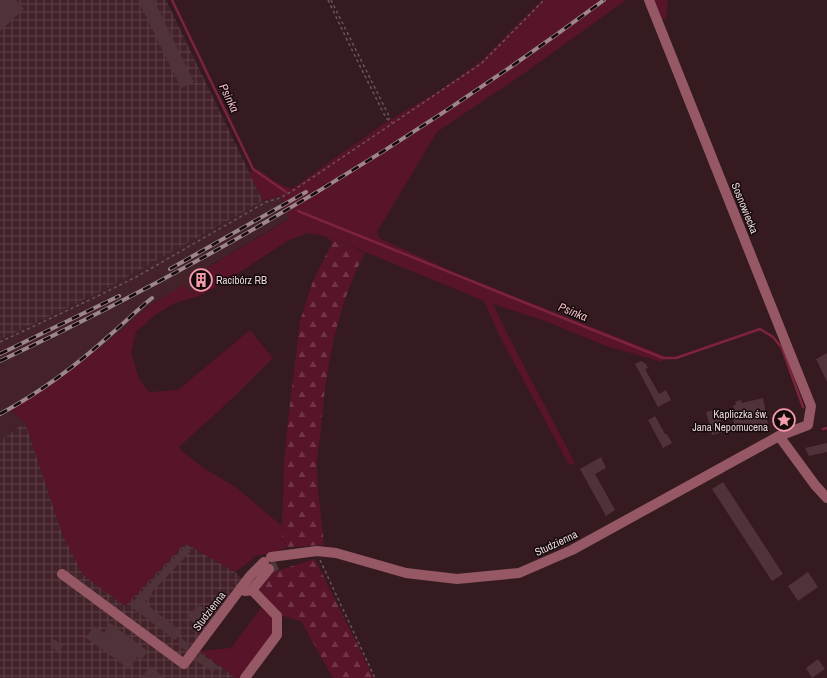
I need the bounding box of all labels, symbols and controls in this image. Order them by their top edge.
water label: Psinka [215,81,243,115]
street label: Sosnowiecka [728,181,762,235]
building icon: Racibórz RB [188,267,214,293]
place label: Racibórz RB [216,273,267,287]
water label: Psinka [556,299,590,325]
place label: Kapliczka św. Jana Nepomucena [692,407,768,434]
place icon: Kapliczka św. Jana Nepomucena [771,407,797,433]
street label: Studzienna [532,527,580,559]
street label: Studzienna [190,589,228,633]

